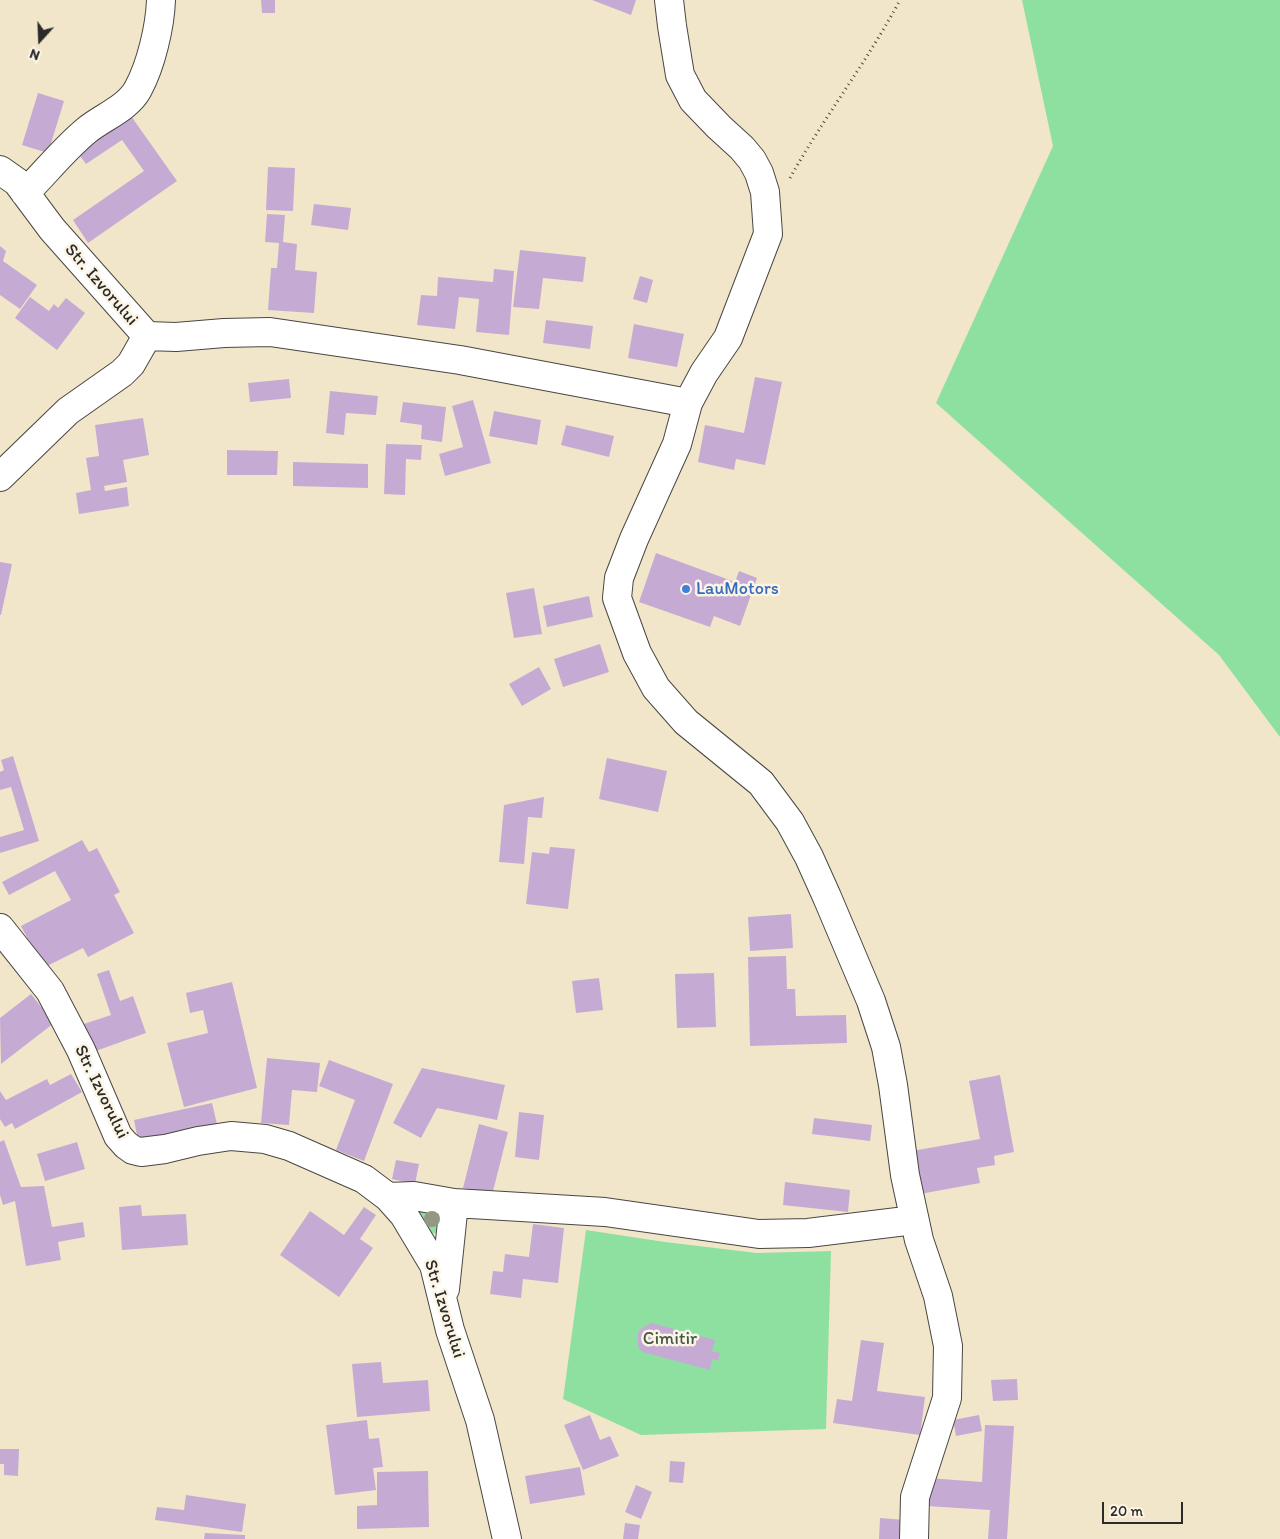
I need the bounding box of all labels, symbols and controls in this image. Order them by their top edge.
north arrow [15,15,65,65]
text: N [27,45,42,64]
street label: Str. Izvorului [60,240,142,330]
place label: LauMotors [696,578,779,600]
marker: LauMotors [680,583,692,595]
street label: Str. Izvorului [69,1042,133,1142]
street label: Str. Izvorului [419,1257,469,1361]
park label: Cimitir [643,1328,697,1350]
scale bar [1105,1492,1186,1524]
text: 20 m [1110,1502,1143,1520]

